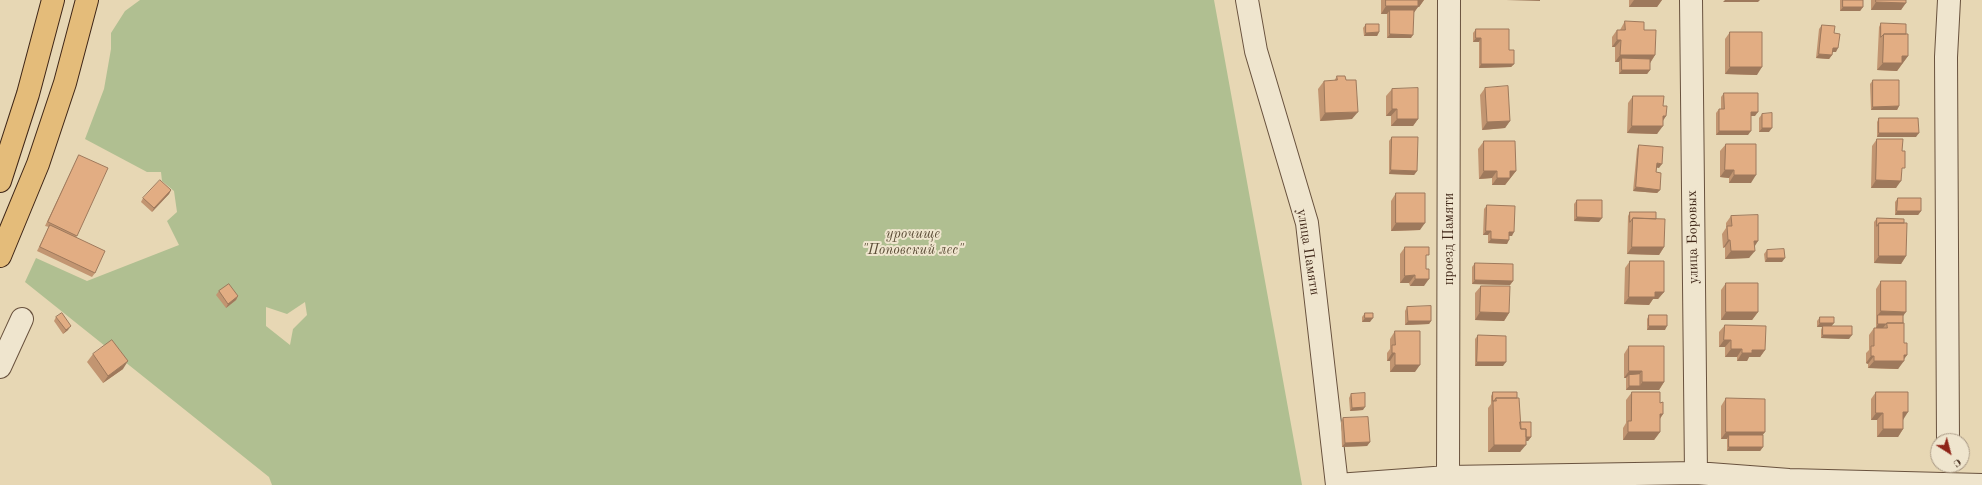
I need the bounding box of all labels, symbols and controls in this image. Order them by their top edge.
street label: улица Боровых [1684,190,1702,284]
street label: проезд Памяти [1441,193,1457,285]
street label: улица Памяти [1293,208,1323,296]
park label: урочище "Поповский лес" [862,226,964,258]
north arrow [1930,433,1970,473]
text: С [1951,456,1963,469]

